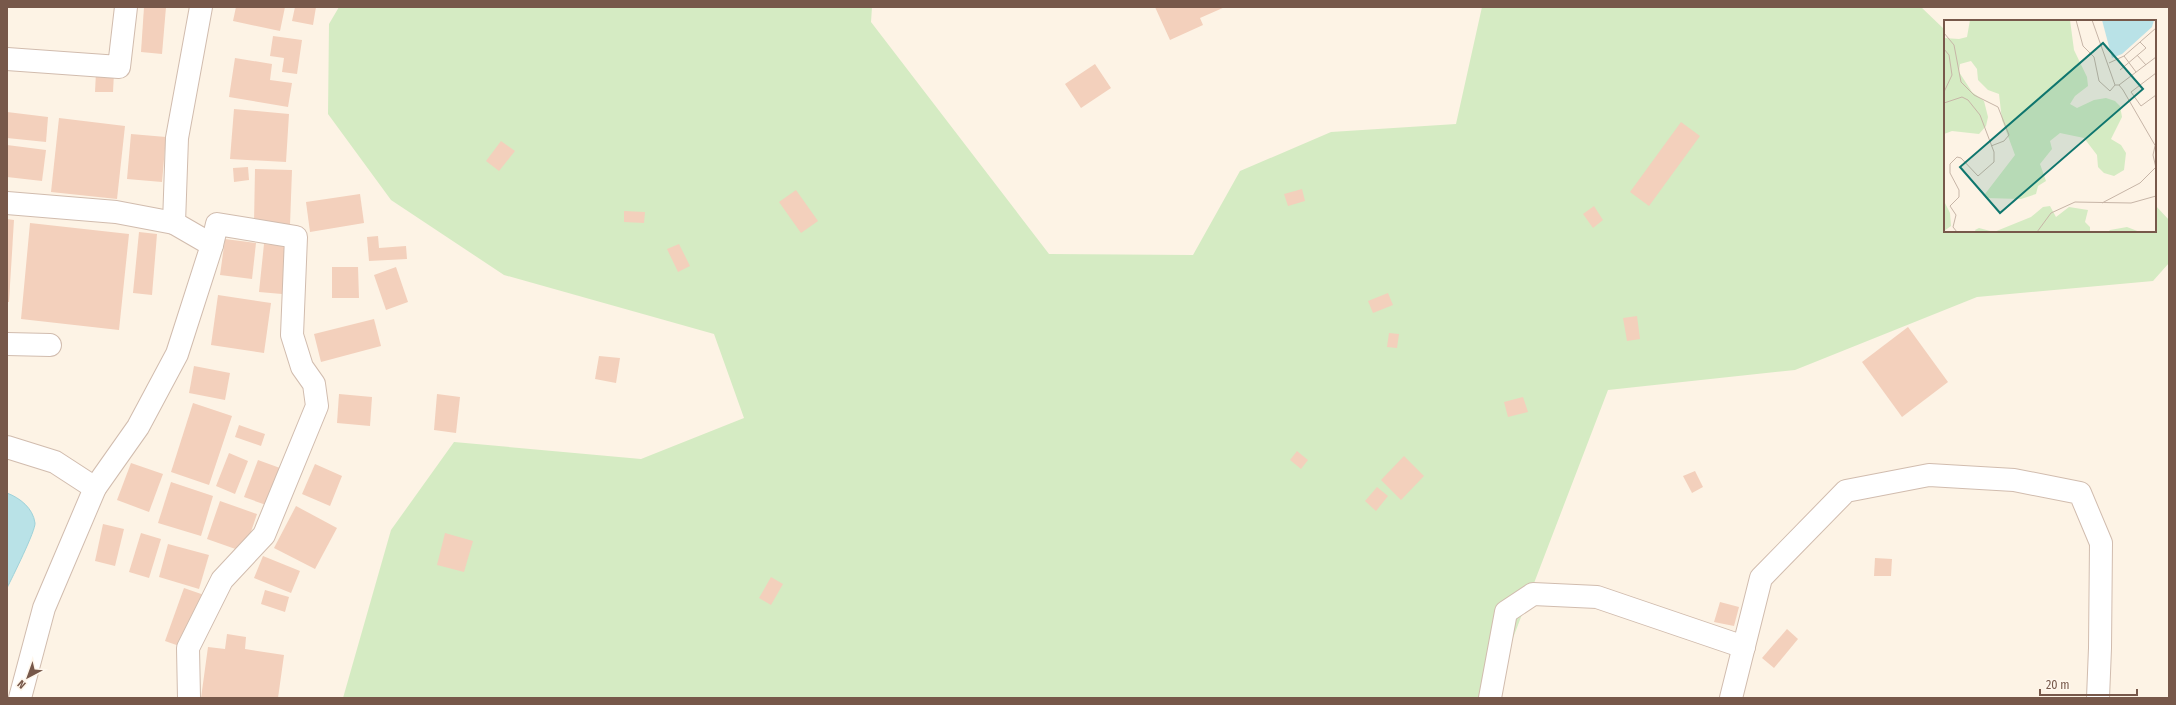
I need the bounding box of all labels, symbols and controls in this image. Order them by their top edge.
inset map [1944,20,2156,232]
north arrow [8,657,48,697]
scale bar [2040,671,2137,697]
text: N [15,677,29,691]
text: 20 m [2046,678,2070,692]

